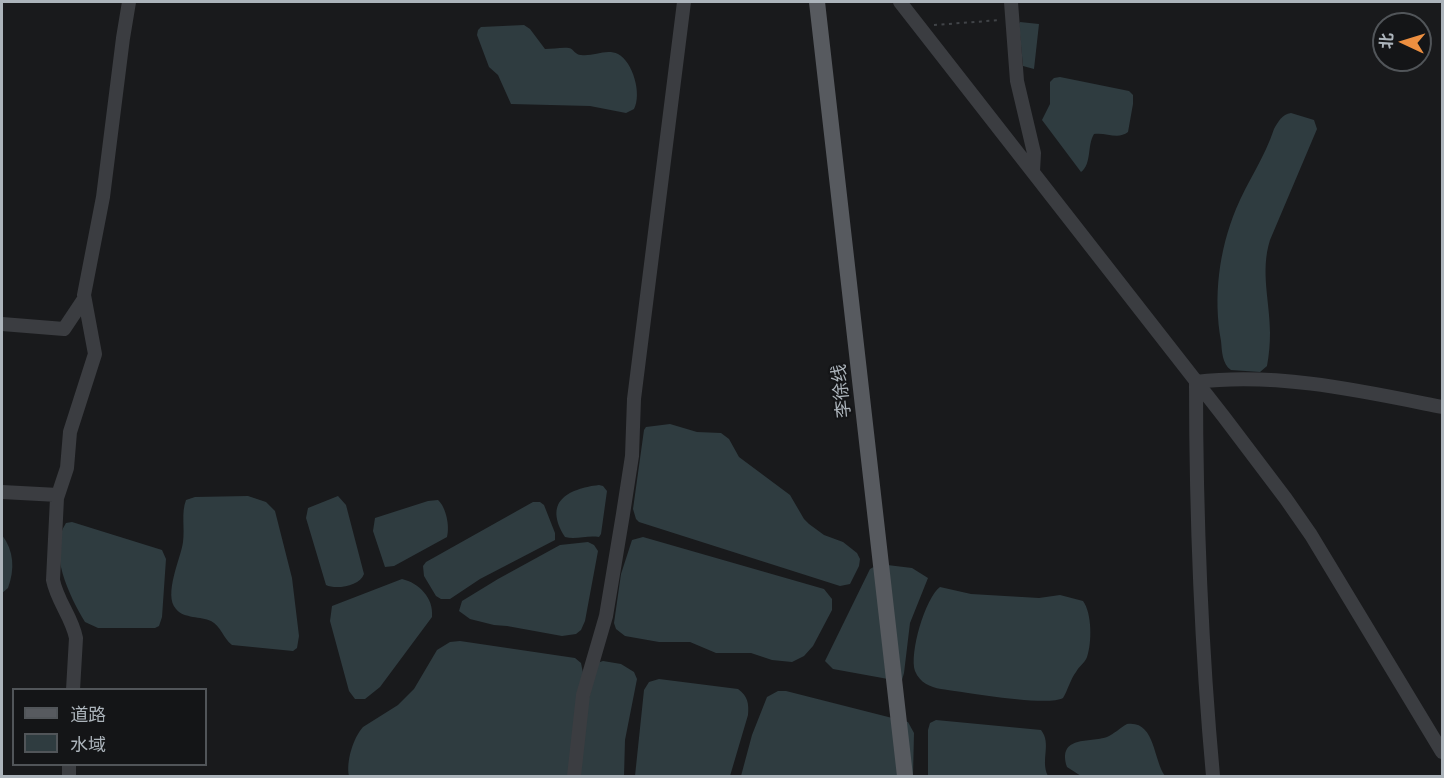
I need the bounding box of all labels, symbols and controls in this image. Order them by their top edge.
north arrow [1372,12,1432,72]
text: 北 [1376,32,1397,50]
street label: 李徐线 [828,363,856,419]
legend [12,688,207,766]
text: 道路 [70,703,106,726]
text: 水域 [70,733,106,756]

